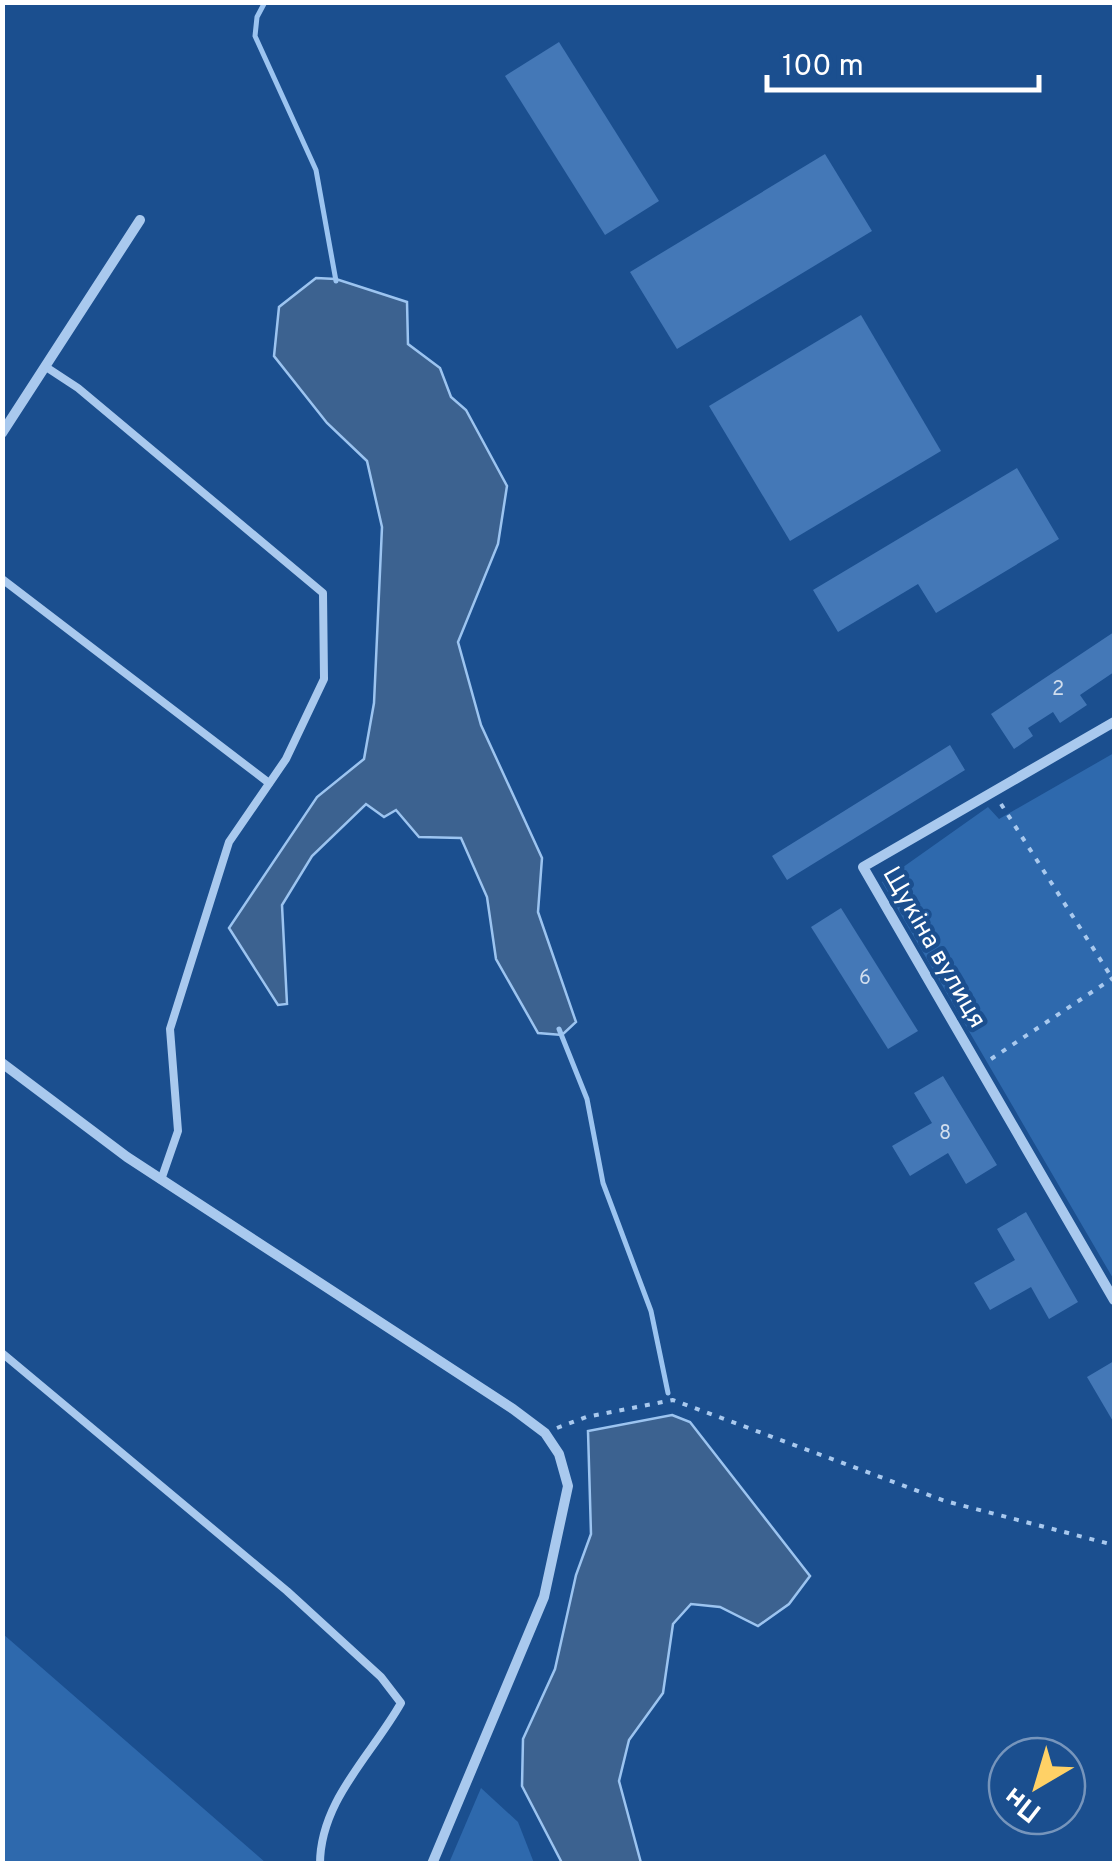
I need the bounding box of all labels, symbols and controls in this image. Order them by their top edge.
scale bar [767,30,1040,92]
text: 100 m [782,49,864,86]
house number: 2 [1052,677,1064,703]
street label: Щукіна вулиця [874,861,992,1035]
house number: 6 [859,966,871,992]
house number: 8 [939,1121,951,1147]
north arrow [987,1736,1087,1836]
text: Пн [997,1778,1049,1829]

